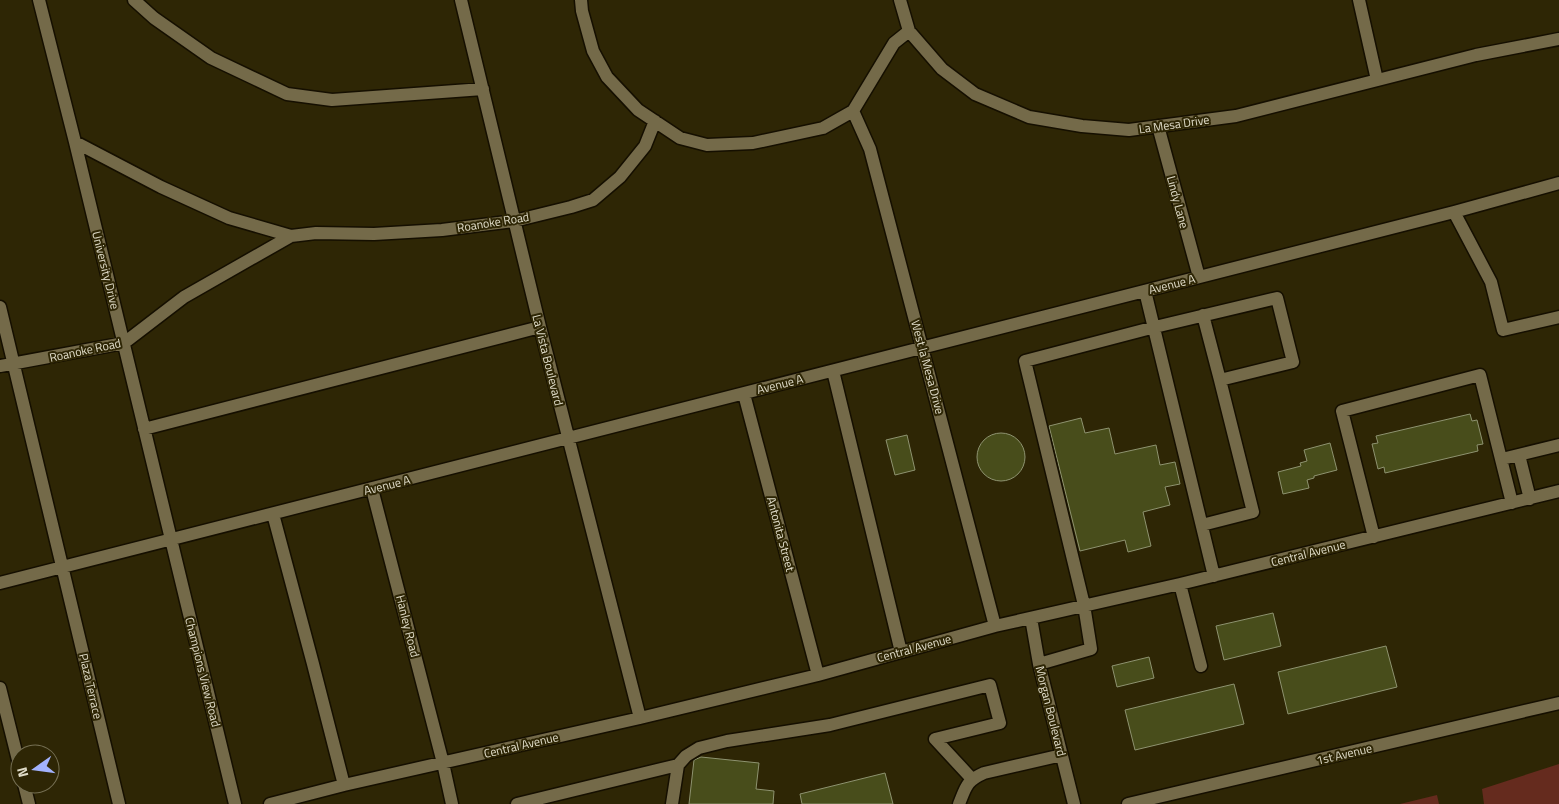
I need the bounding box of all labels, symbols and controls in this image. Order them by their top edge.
street label: La Mesa Drive [1138,110,1210,138]
street label: Lindy Lane [1162,174,1194,230]
street label: Roanoke Road [456,207,530,237]
street label: University Drive [87,229,125,311]
street label: Avenue A [1147,269,1197,299]
street label: La Vista Boulevard [527,312,569,408]
street label: West la Mesa Drive [906,318,950,416]
street label: Roanoke Road [47,333,123,367]
street label: Avenue A [755,369,805,399]
street label: Avenue A [362,470,412,500]
street label: Antonita Street [762,494,800,574]
street label: Central Avenue [1269,535,1347,571]
street label: Hanley Road [391,593,425,659]
street label: Champions View Road [180,615,226,729]
street label: Central Avenue [875,629,953,667]
street label: Plaza Terrace [74,651,108,721]
street label: Morgan Boulevard [1031,664,1071,758]
street label: Central Avenue [482,727,560,763]
street label: 1st Avenue [1314,738,1374,770]
north arrow [10,744,60,794]
text: N [11,765,33,780]

